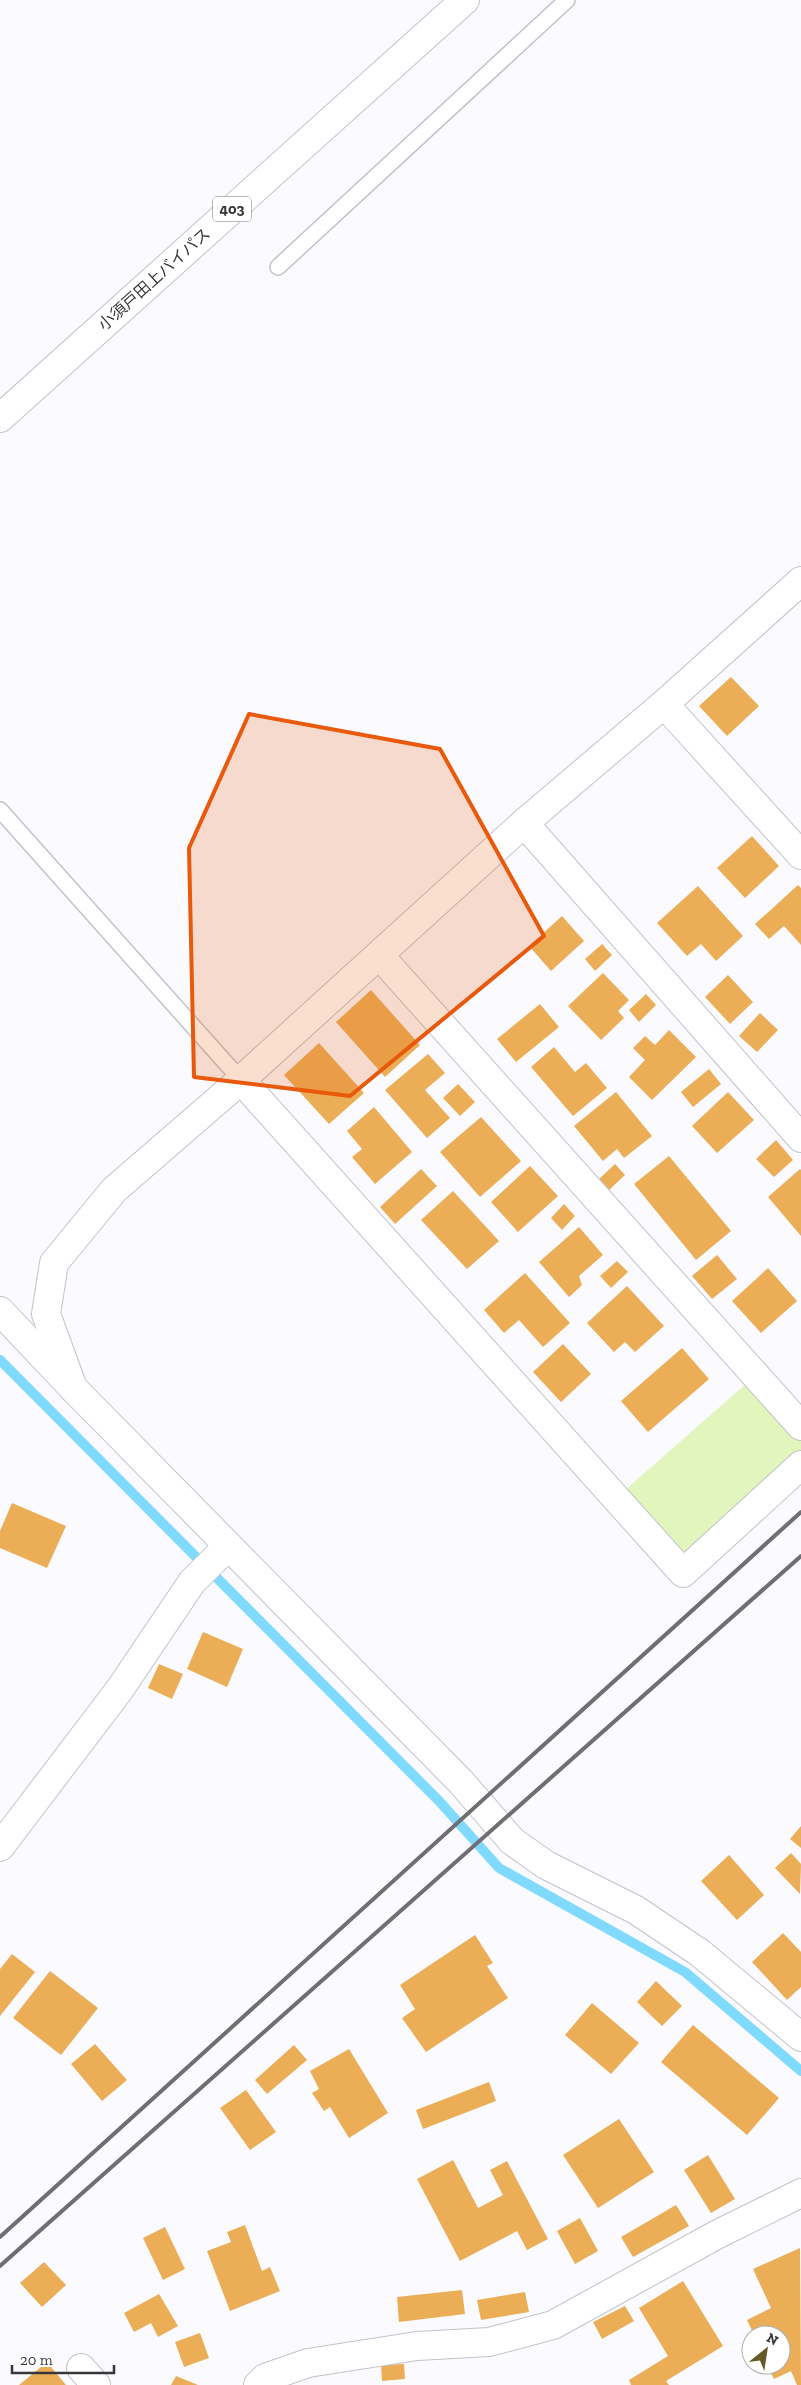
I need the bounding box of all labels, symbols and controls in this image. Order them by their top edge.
road number: 403 [213,196,251,222]
street label: 小須戸田上バイパス [94,224,214,334]
north arrow [741,2325,791,2375]
text: N [763,2329,781,2349]
scale bar [12,2342,115,2374]
text: 20 m [20,2351,53,2369]

